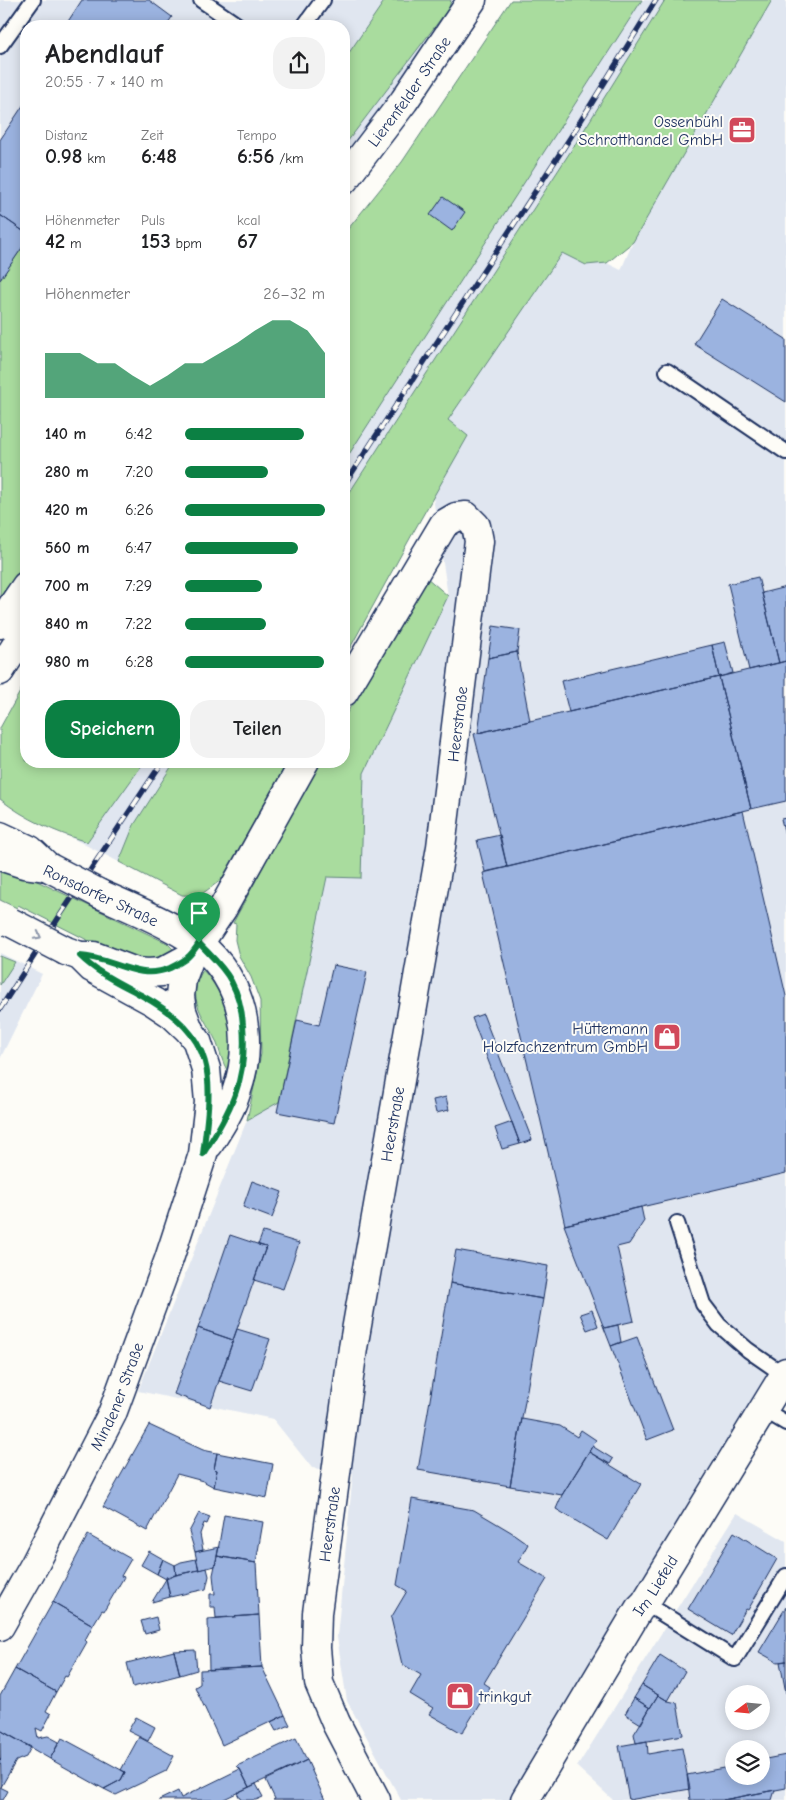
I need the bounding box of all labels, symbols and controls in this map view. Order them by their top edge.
street label: Lierenfelder Straße [365,33,455,151]
button: share [273,37,325,89]
text: Abendlauf [45,38,163,70]
text: 20:55 · 7 × 140 m [45,73,164,91]
place label: Ossenbühl Schrotthandel GmbH [578,113,723,149]
office icon: Ossenbühl Schrotthandel GmbH [727,115,757,145]
text: Distanz [45,127,87,144]
text: Zeit [141,127,163,144]
text: Tempo [237,127,277,144]
text: 0.98 [45,144,83,168]
text: 6:48 [141,144,177,168]
text: 6:56 [237,144,274,168]
text: km [83,150,106,167]
text: /km [274,150,304,167]
text: Höhenmeter [45,212,120,229]
text: Puls [141,212,165,229]
text: kcal [237,212,261,229]
text: 42 [45,229,65,253]
text: 153 [141,229,171,253]
text: 67 [237,229,257,253]
text: m [65,235,82,252]
text: bpm [171,235,202,252]
text: Höhenmeter [45,285,130,303]
text: 26–32 m [263,285,325,303]
text: 140 m [45,425,86,443]
text: 6:42 [125,425,153,443]
text: 280 m [45,463,89,481]
text: 7:20 [125,463,154,481]
text: 420 m [45,501,88,519]
text: 6:26 [125,501,154,519]
text: 560 m [45,539,89,557]
text: 6:47 [125,539,152,557]
text: 700 m [45,577,89,595]
text: 7:29 [125,577,152,595]
text: 840 m [45,615,88,633]
text: 7:22 [125,615,152,633]
text: 980 m [45,653,89,671]
text: 6:28 [125,653,153,671]
street label: Heerstraße [444,685,472,763]
button: Speichern [45,700,180,758]
button: Teilen [190,700,325,758]
street label: Ronsdorfer Straße [40,861,161,930]
pin [178,892,220,943]
icon: arrive [185,899,213,927]
one-way arrow [33,930,42,940]
place label: Hüttemann Holzfachzentrum GmbH [483,1020,648,1056]
shop icon: Hüttemann Holzfachzentrum GmbH [652,1022,682,1052]
street label: Heerstraße [378,1085,408,1163]
street label: Mindener Straße [87,1340,148,1454]
street label: Heerstraße [316,1485,344,1563]
street label: Im Liefeld [629,1552,682,1619]
shop icon: trinkgut [445,1681,475,1711]
north arrow [725,1685,770,1730]
map controls [725,1685,770,1785]
place label: trinkgut [478,1688,531,1706]
button: layers [725,1740,770,1785]

